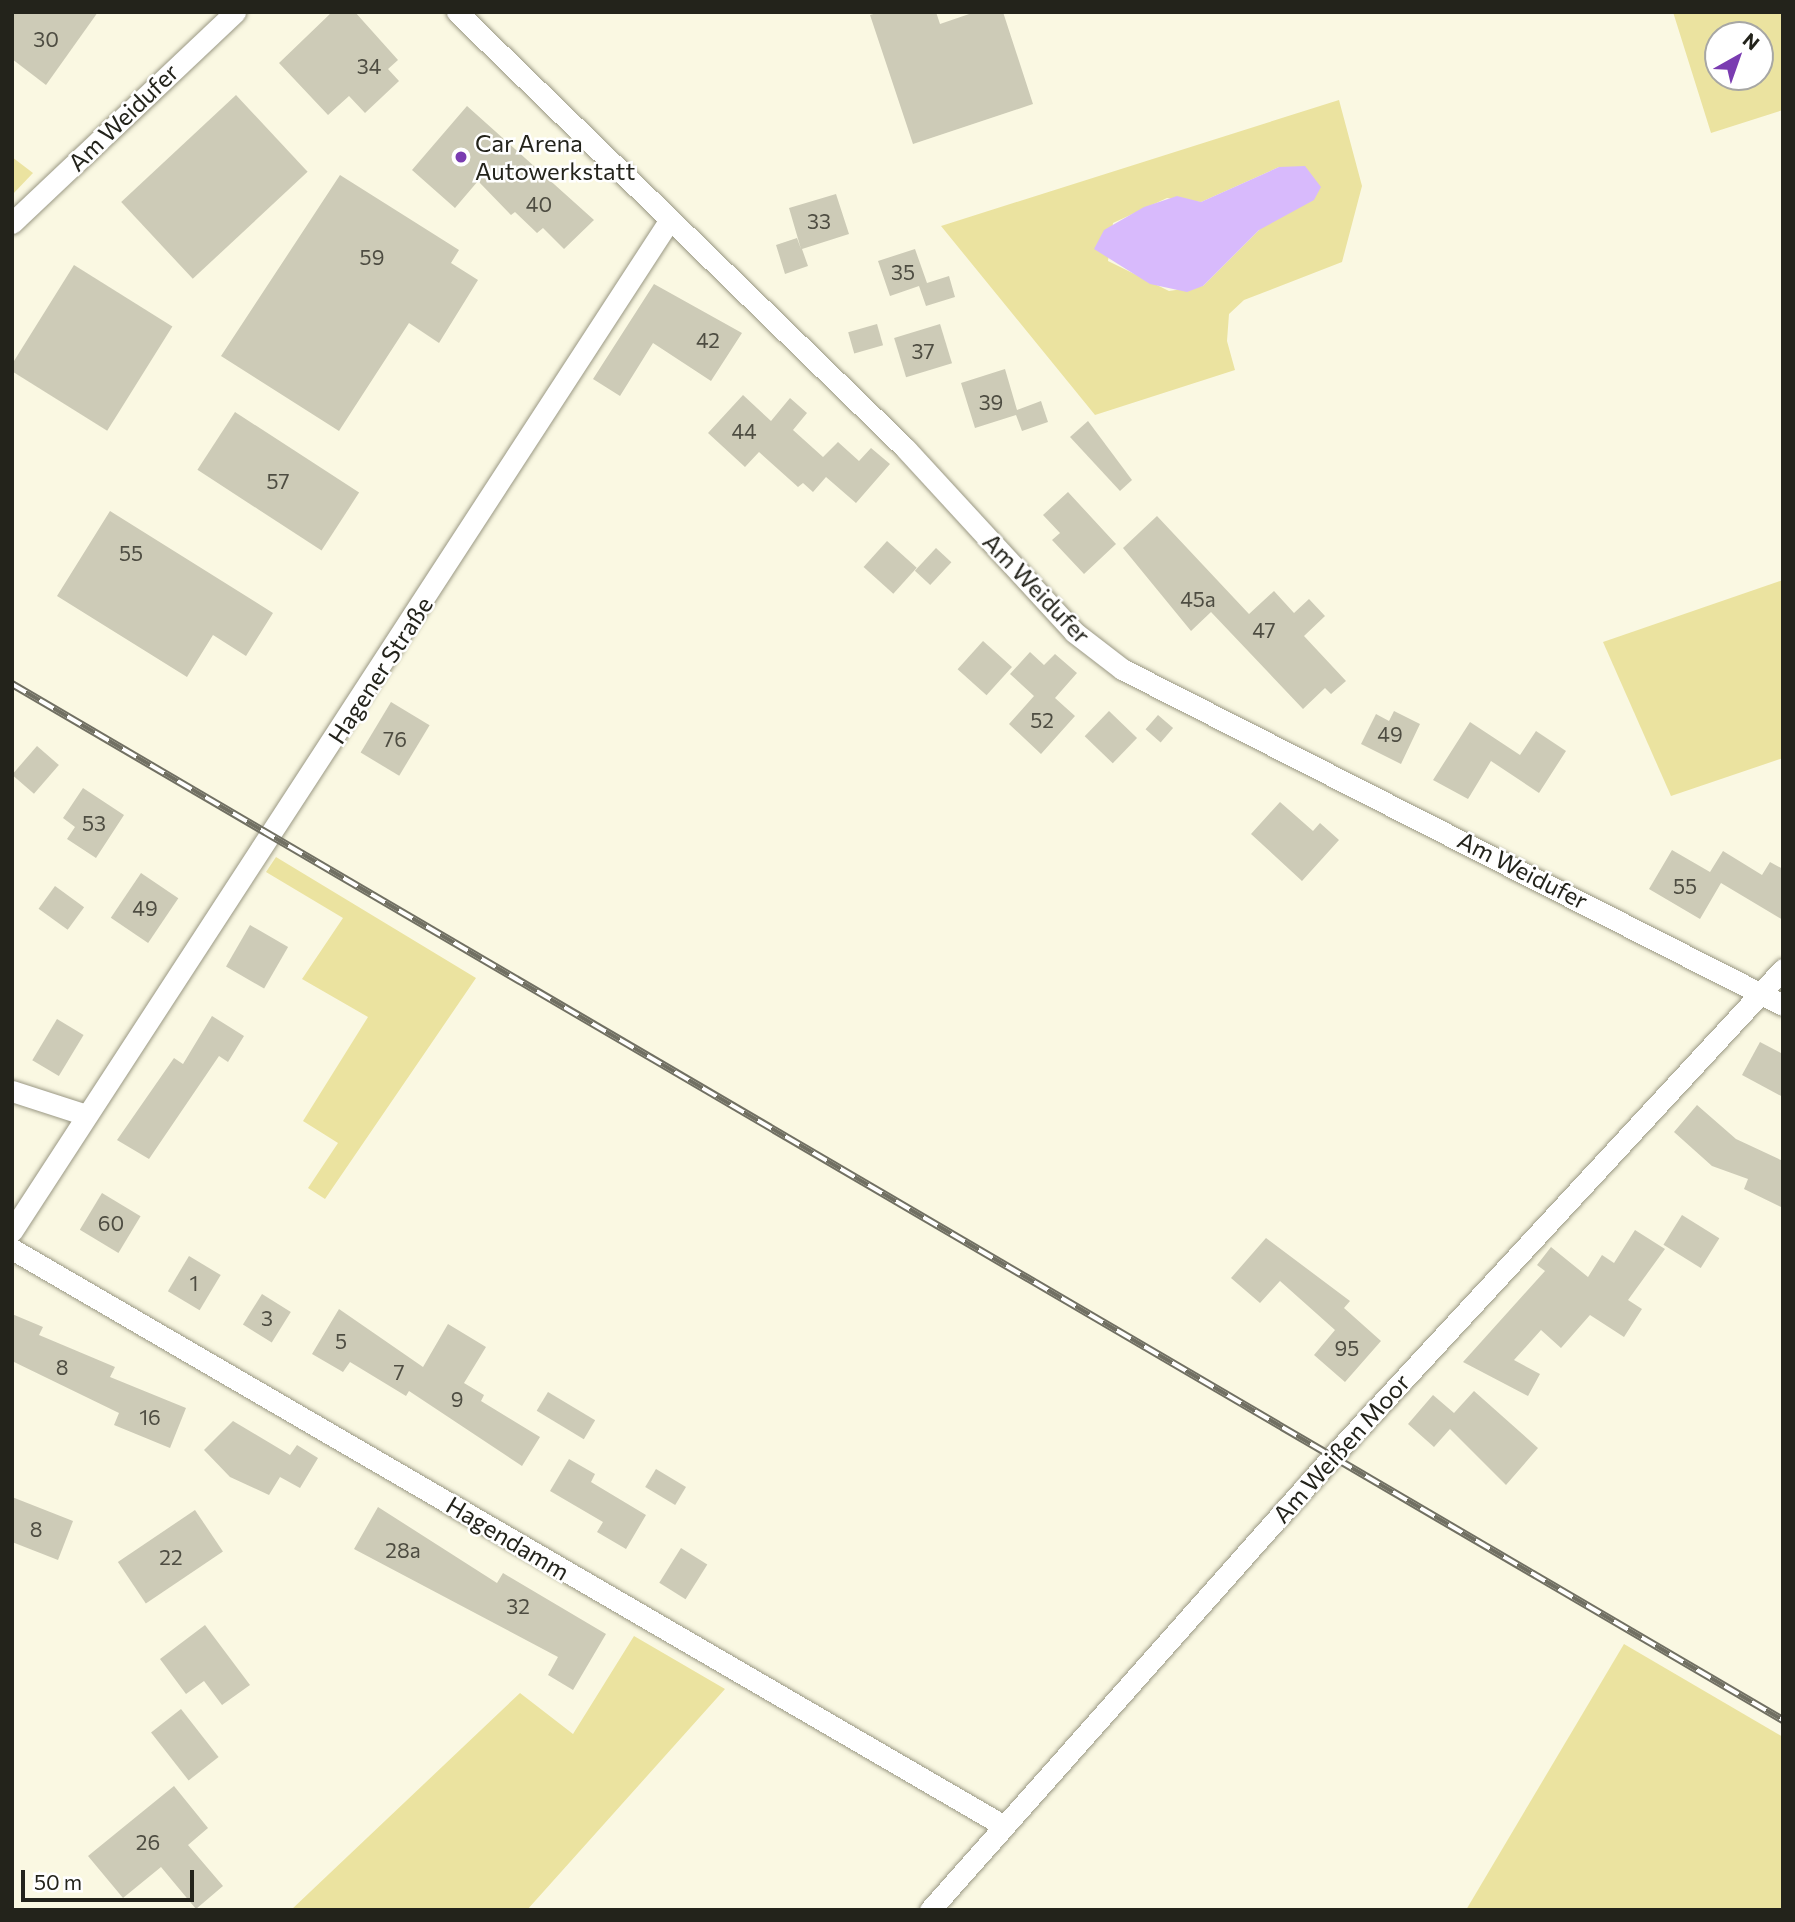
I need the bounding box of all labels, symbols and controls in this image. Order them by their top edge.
north arrow [1704,21,1774,91]
house number: 30 [33,26,59,52]
text: N [1739,28,1764,54]
house number: 34 [357,53,381,79]
street label: Am Weidufer [62,57,184,177]
place label: Car Arena Autowerkstatt [475,129,635,185]
marker: Car Arena Autowerkstatt [453,149,469,165]
house number: 40 [526,191,552,217]
house number: 33 [807,208,831,234]
house number: 59 [360,244,384,270]
house number: 35 [891,259,915,285]
house number: 42 [696,327,720,353]
house number: 37 [912,338,934,364]
house number: 39 [979,389,1003,415]
house number: 44 [731,418,757,444]
house number: 57 [266,468,290,494]
street label: Am Weidufer [977,527,1097,649]
house number: 55 [119,540,143,566]
house number: 45a [1180,586,1216,612]
street label: Hagener Straße [322,591,438,749]
house number: 47 [1252,617,1276,643]
house number: 52 [1030,707,1054,733]
house number: 49 [1377,721,1403,747]
house number: 76 [383,726,407,752]
house number: 53 [82,810,106,836]
street label: Am Weidufer [1453,825,1593,915]
house number: 55 [1673,873,1697,899]
house number: 49 [132,895,158,921]
house number: 60 [98,1210,124,1236]
house number: 1 [190,1270,198,1296]
house number: 3 [261,1305,273,1331]
house number: 5 [335,1328,347,1354]
house number: 95 [1335,1335,1359,1361]
house number: 8 [56,1354,68,1380]
house number: 7 [393,1359,405,1385]
street label: Am Weißen Moor [1267,1368,1415,1528]
house number: 9 [451,1386,463,1412]
house number: 16 [139,1404,161,1430]
street label: Hagendamm [441,1490,575,1586]
house number: 8 [30,1516,42,1542]
house number: 28a [385,1537,421,1563]
house number: 22 [159,1544,183,1570]
house number: 32 [506,1593,530,1619]
house number: 26 [136,1829,160,1855]
scale bar [24,1856,198,1900]
text: 50 m [34,1869,82,1894]

